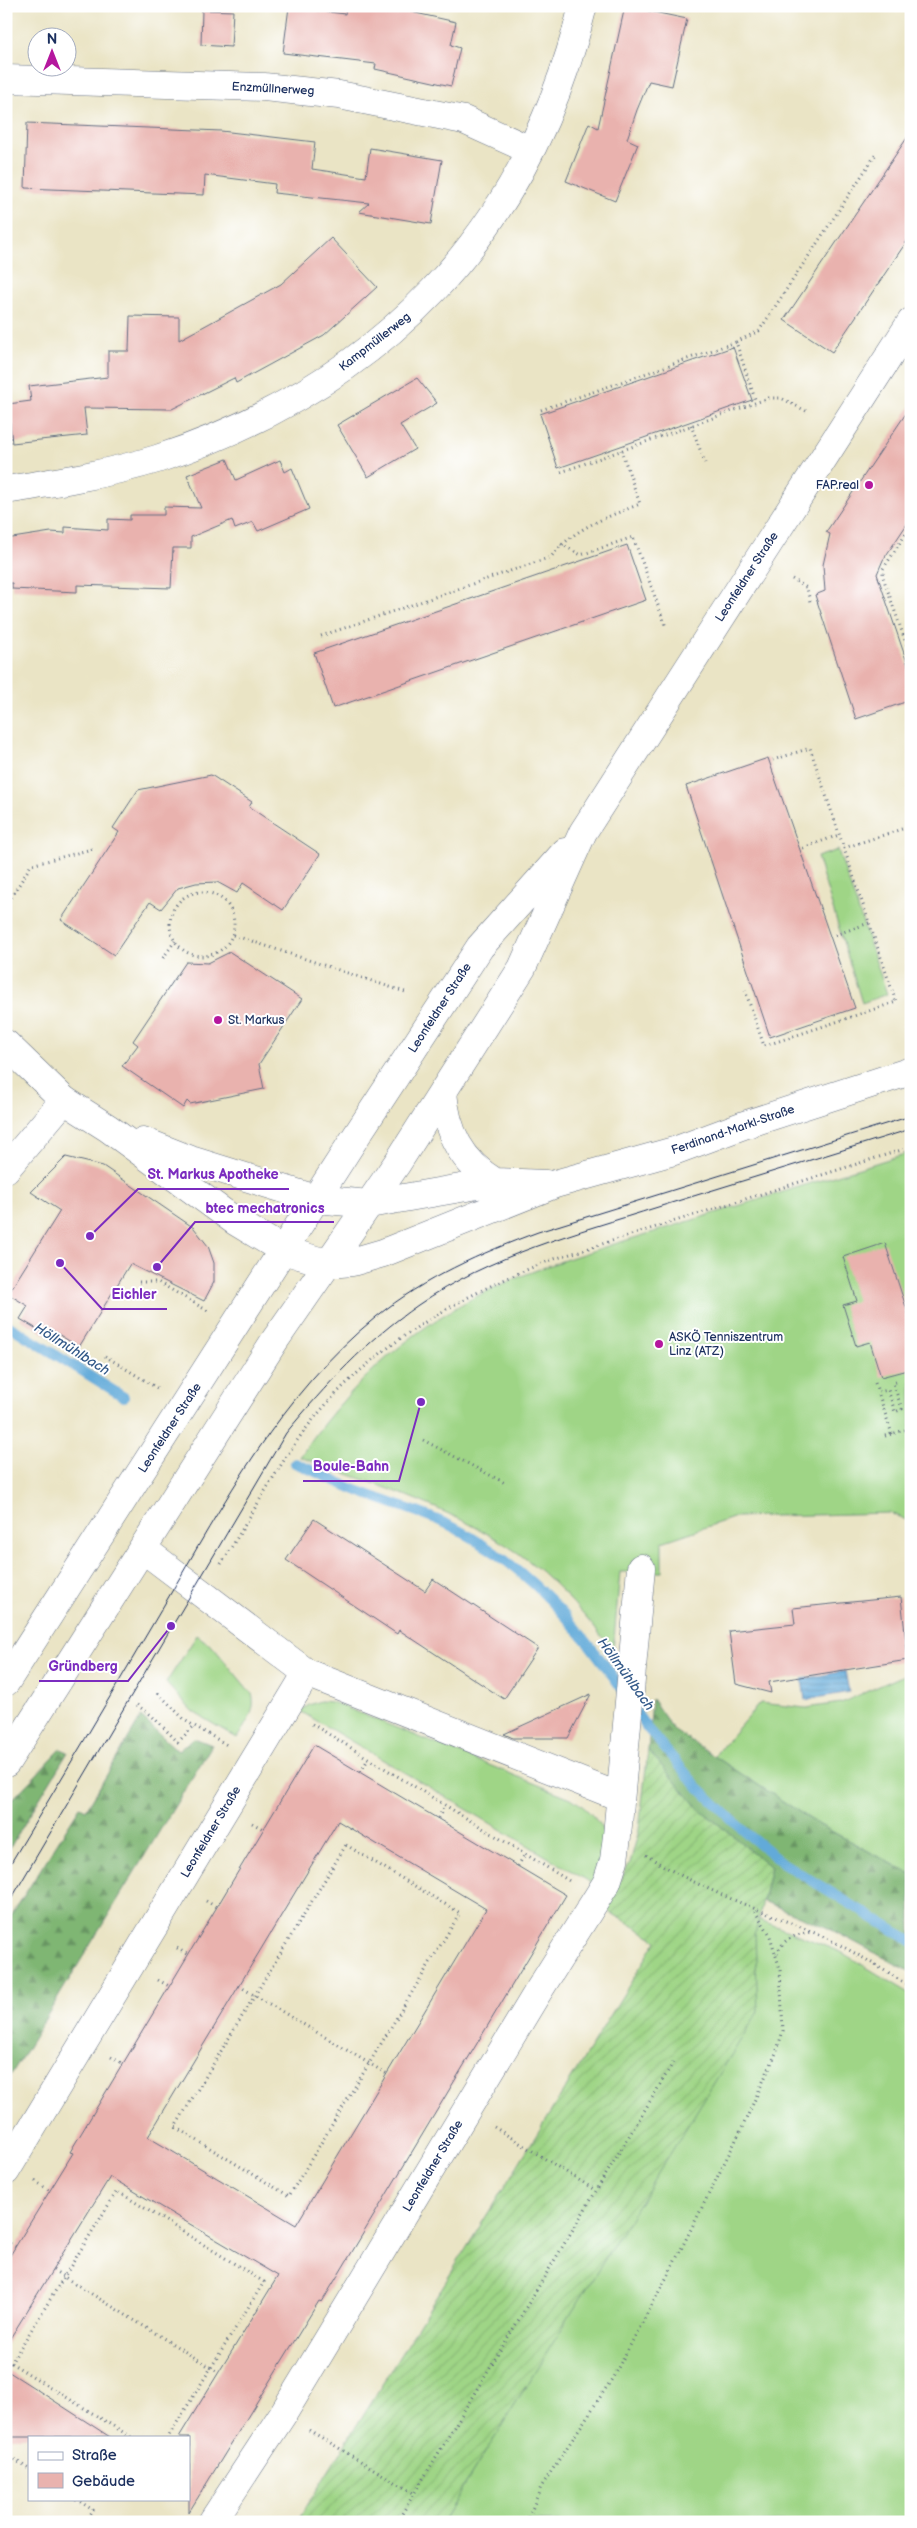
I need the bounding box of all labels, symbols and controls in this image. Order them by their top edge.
north arrow [28,28,78,78]
text: N [47,31,57,48]
street label: Enzmüllnerweg [231,79,315,99]
street label: Kampmüllerweg [336,309,414,375]
place label: FAP.real [816,478,859,493]
marker: FAP.real [863,479,875,491]
street label: Leonfeldner Straße [712,529,782,625]
street label: Leonfeldner Straße [405,960,475,1056]
place label: St. Markus [228,1013,284,1028]
marker: St. Markus [212,1014,224,1026]
street label: Ferdinand-Markl-Straße [669,1102,797,1158]
callout: St. Markus Apotheke [138,1160,289,1189]
text: St. Markus Apotheke [147,1166,279,1183]
callout: btec mechatronics [195,1193,334,1222]
text: btec mechatronics [205,1200,325,1217]
callout: Eichler [102,1280,167,1309]
text: Eichler [112,1286,157,1303]
water label: Höllmühlbach [31,1319,113,1379]
place label: ASKÖ Tenniszentrum Linz (ATZ) [669,1329,783,1359]
marker: ASKÖ Tenniszentrum Linz (ATZ) [653,1338,665,1350]
street label: Leonfeldner Straße [135,1380,205,1476]
callout: Boule-Bahn [303,1452,399,1481]
text: Boule-Bahn [313,1458,389,1475]
water label: Höllmühlbach [594,1634,658,1714]
callout: Gründberg [39,1652,128,1681]
text: Gründberg [48,1658,118,1675]
street label: Leonfeldner Straße [178,1784,244,1880]
street label: Leonfeldner Straße [400,2118,466,2214]
legend [28,2436,190,2500]
text: Straße [72,2446,117,2465]
text: Gebäude [72,2472,135,2491]

